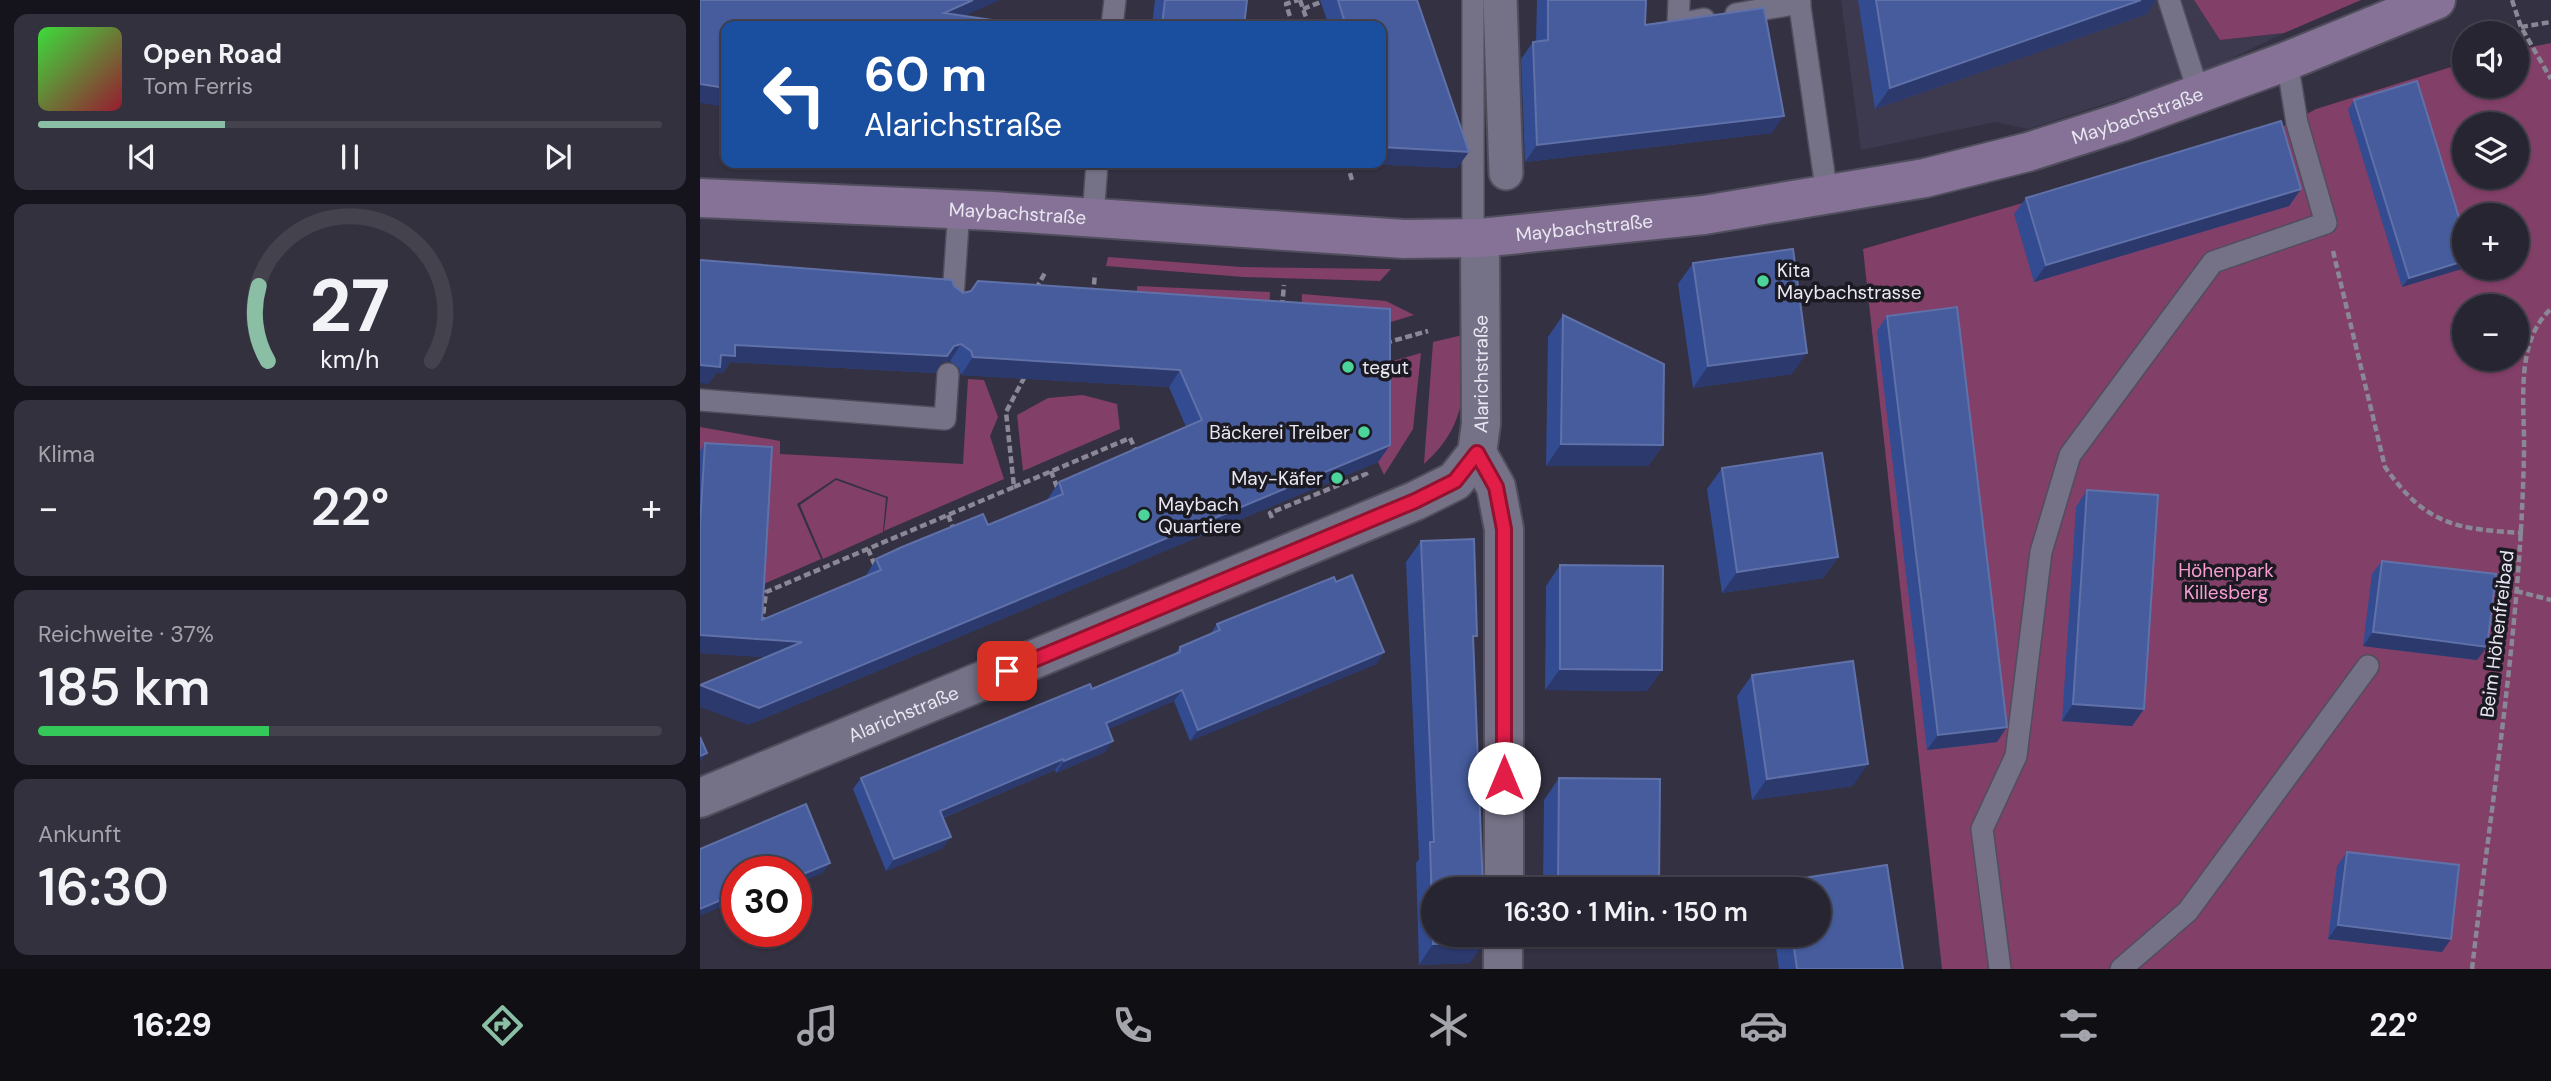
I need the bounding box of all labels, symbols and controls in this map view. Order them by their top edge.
map controls [2452,21,2529,371]
button: sound [2452,21,2529,98]
text: Open Road [143,37,282,71]
text: 60 m [864,42,987,106]
icon: left [749,49,840,140]
text: Tom Ferris [143,71,253,101]
street label: Maybachstraße [2068,81,2206,150]
text: Alarichstraße [864,104,1062,146]
button: layers [2452,112,2529,189]
icon: previous [123,138,161,176]
icon: pause [331,138,369,176]
icon: next [539,138,577,176]
street label: Maybachstraße [948,197,1087,230]
button: + [2452,203,2529,280]
street label: Maybachstraße [1514,208,1654,247]
place label: Kita Maybachstrasse [1777,258,1921,305]
text: 27 [310,259,390,354]
marker: Kita Maybachstrasse [1755,273,1771,289]
button: − [2452,294,2529,371]
street label: Alarichstraße [1467,315,1494,434]
text: km/h [320,343,380,376]
place label: tegut [1362,355,1409,380]
marker: tegut [1340,359,1356,375]
place label: Bäckerei Treiber [1209,420,1350,445]
marker: Bäckerei Treiber [1356,424,1372,440]
text: Klima [38,439,95,469]
place label: May-Käfer [1231,466,1323,491]
marker: May-Käfer [1329,470,1345,486]
text: 22° [311,473,389,541]
text: − [38,483,59,533]
text: + [641,483,662,533]
place label: Maybach Quartiere [1158,492,1241,539]
marker: Maybach Quartiere [1136,507,1152,523]
street label: Beim Höhenfreibad [2474,549,2520,719]
park label: Höhenpark Killesberg [2178,558,2274,605]
text: Reichweite · 37% [38,619,214,649]
pin [977,641,1037,701]
icon: arrive [988,652,1026,690]
text: 185 km [38,653,210,721]
street label: Alarichstraße [844,679,962,748]
position arrow [1467,741,1541,815]
text: Ankunft [38,819,121,849]
text: 16:30 [38,853,169,921]
speed limit sign: 30 [721,856,812,947]
text: 16:30 · 1 Min. · 150 m [1504,895,1748,929]
icon: directions [478,1001,527,1050]
icon: music [793,1001,842,1050]
icon: phone [1108,1001,1157,1050]
icon: climate [1424,1001,1473,1050]
icon: car [1739,1001,1788,1050]
icon: filters [2054,1001,2103,1050]
text: 16:29 [133,1004,212,1046]
text: 22° [2369,1004,2418,1046]

